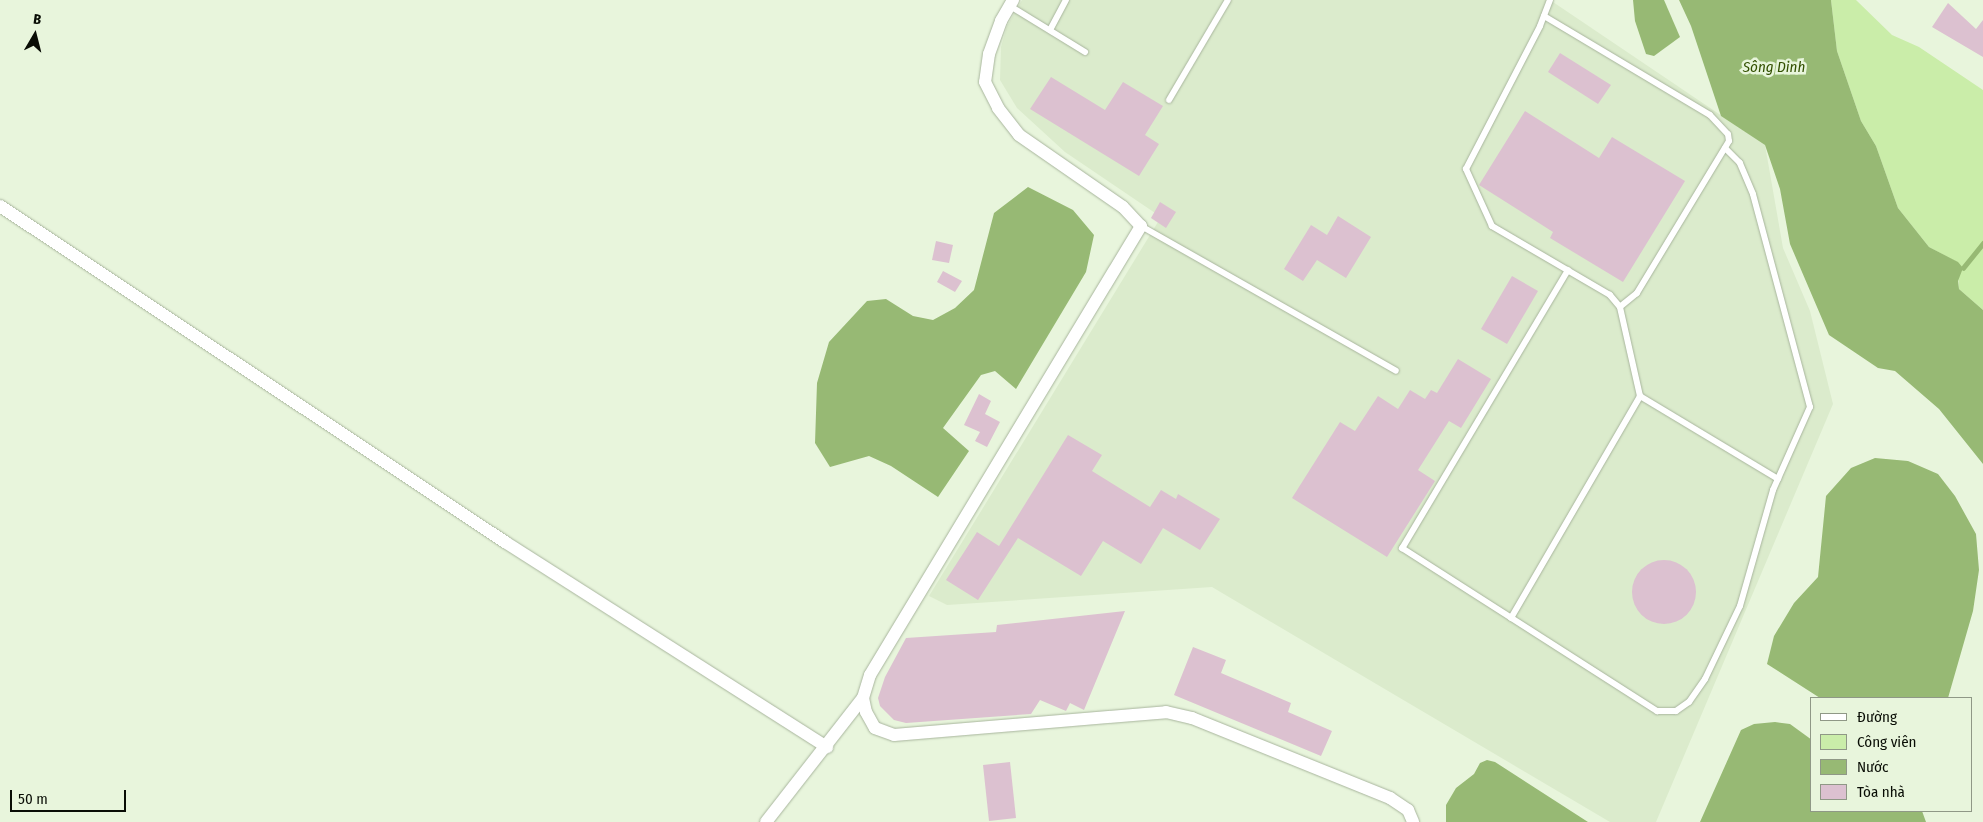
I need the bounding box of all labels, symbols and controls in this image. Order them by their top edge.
north arrow [10,10,60,60]
text: B [32,11,42,29]
water label: Sông Dinh [1743,59,1805,77]
legend [1810,697,1973,812]
text: Đường [1857,708,1897,726]
text: Công viên [1857,733,1916,751]
text: Nước [1857,758,1888,776]
scale bar [12,780,129,812]
text: Tòa nhà [1857,783,1905,801]
text: 50 m [18,790,48,808]

